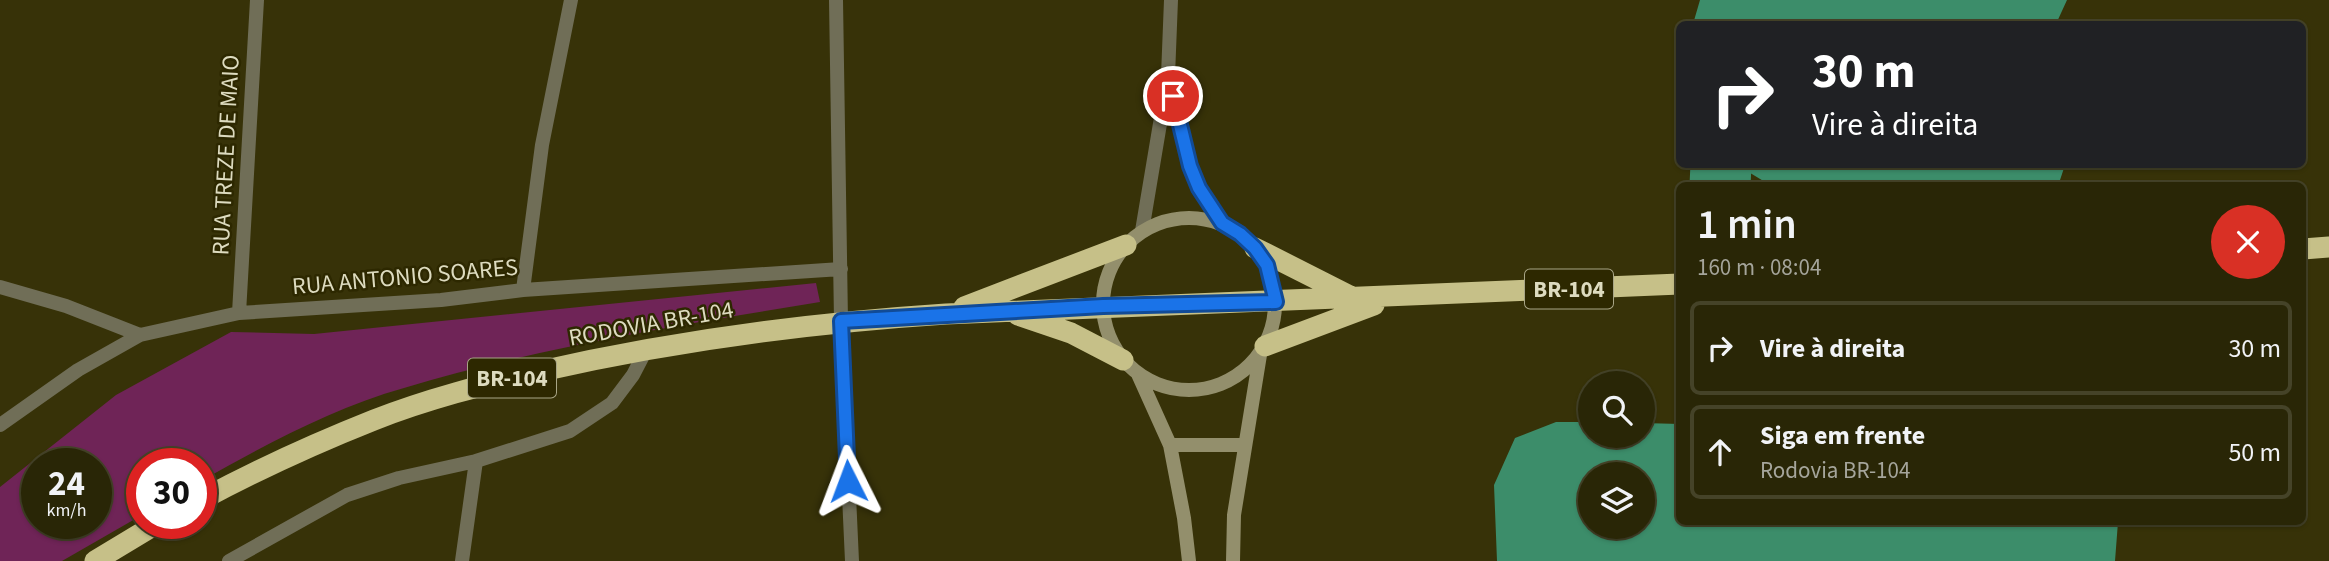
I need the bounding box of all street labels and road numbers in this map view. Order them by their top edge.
street label: RUA TREZE DE MAIO [203,54,249,256]
street label: RUA ANTONIO SOARES [291,250,519,304]
road number: BR-104 [1525,270,1613,308]
street label: RODOVIA BR-104 [566,292,736,356]
road number: BR-104 [468,358,556,398]

